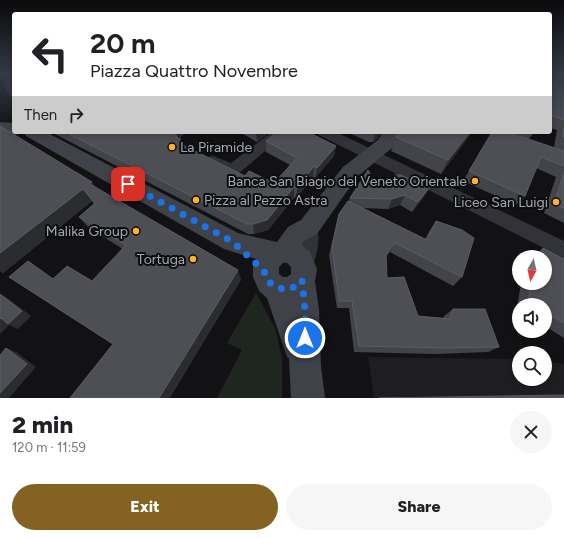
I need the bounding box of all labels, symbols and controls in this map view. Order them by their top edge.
text: 20 m [90,26,155,60]
icon: left [24,28,76,80]
text: Piazza Quattro Novembre [90,60,298,82]
icon: right [65,104,87,126]
text: Then [24,106,57,124]
place label: La Piramide [180,139,252,156]
marker: La Piramide [167,142,177,152]
pin [111,167,145,201]
icon: arrive [117,173,139,195]
place label: Banca San Biagio del Veneto Orientale [227,173,467,190]
marker: Banca San Biagio del Veneto Orientale [470,176,480,186]
place label: Pizza al Pezzo Astra [204,192,327,209]
place label: Liceo San Luigi [454,194,548,211]
marker: Pizza al Pezzo Astra [191,195,201,205]
marker: Liceo San Luigi [551,197,561,207]
place label: Malika Group [46,223,128,240]
marker: Malika Group [131,226,141,236]
north arrow [512,250,552,290]
map controls [512,250,552,386]
place label: Tortuga [137,251,185,268]
marker: Tortuga [188,254,198,264]
button: sound [512,298,552,338]
position arrow [284,317,326,359]
button: search [512,346,552,386]
text: 2 min [12,410,73,439]
button: close [510,411,552,453]
text: 120 m · 11:59 [12,440,86,455]
button: Exit [12,484,278,530]
button: Share [286,484,552,530]

